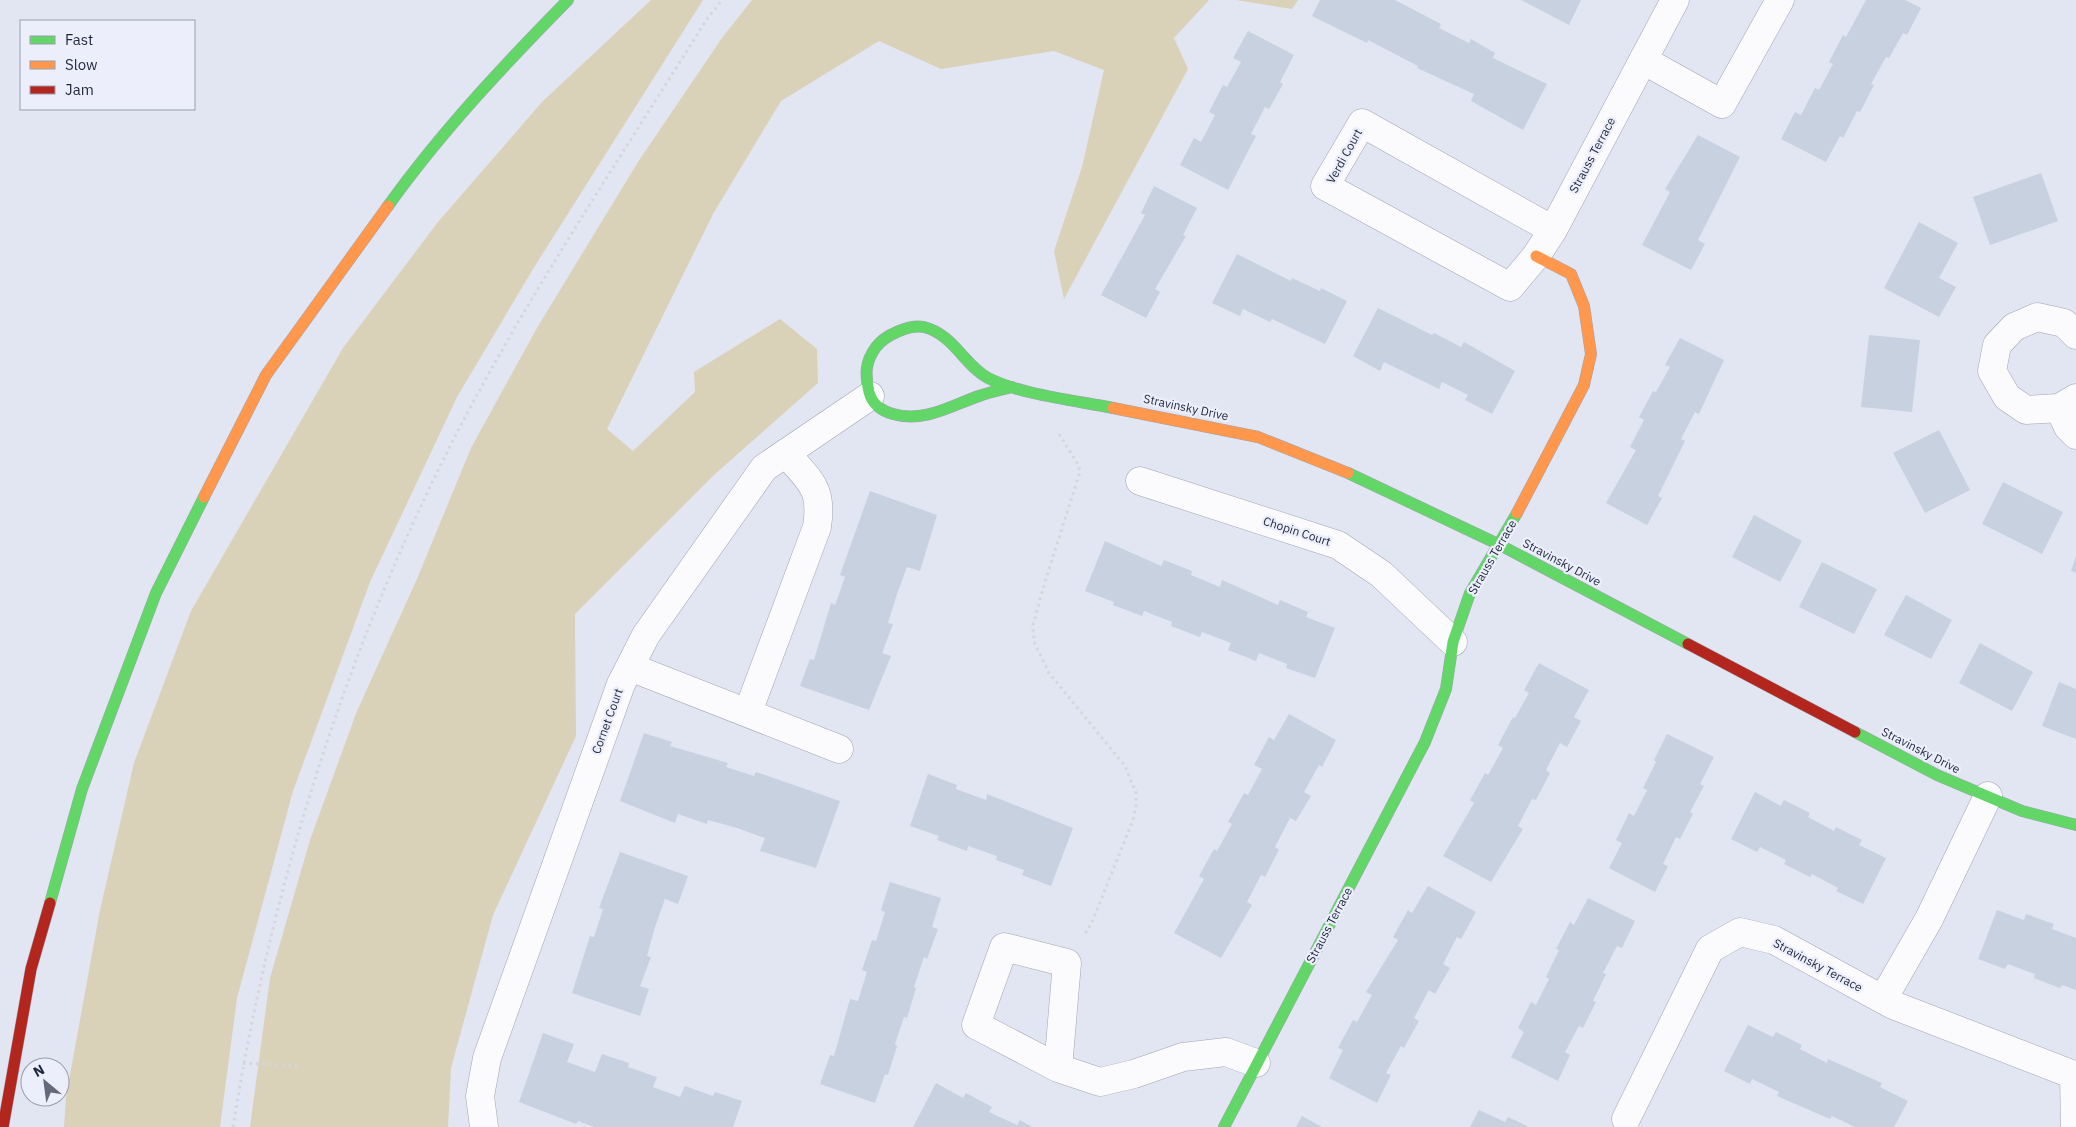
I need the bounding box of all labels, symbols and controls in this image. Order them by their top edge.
legend [20,20,195,110]
text: Fast [65,30,93,49]
text: Slow [65,55,98,74]
text: Jam [65,80,94,99]
street label: Strauss Terrace [1566,114,1618,195]
street label: Verdi Court [1323,126,1365,186]
street label: Stravinsky Drive [1142,391,1230,423]
street label: Chopin Court [1261,513,1333,549]
street label: Strauss Terrace [1465,517,1520,597]
street label: Stravinsky Drive [1520,535,1604,589]
street label: Cornet Court [588,686,626,756]
street label: Stravinsky Drive [1879,724,1963,776]
street label: Strauss Terrace [1303,884,1355,965]
street label: Stravinsky Terrace [1771,935,1866,995]
north arrow [20,1057,70,1107]
text: N [30,1060,47,1081]

